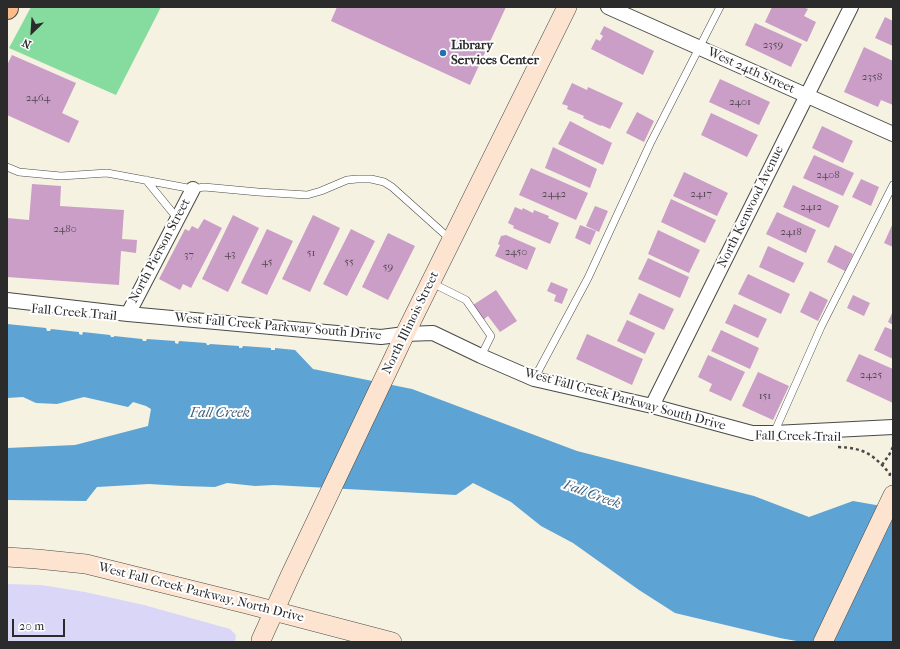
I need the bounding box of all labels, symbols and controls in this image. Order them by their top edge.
north arrow [12,12,52,52]
text: N [20,36,33,51]
place label: Library Services Center [451,38,539,69]
house number: 2359 [763,38,783,52]
street label: West 24th Street [705,45,797,97]
marker: Library Services Center [438,48,448,58]
house number: 2358 [862,70,882,84]
house number: 2464 [26,91,50,105]
house number: 2401 [729,95,751,109]
street label: North Kenwood Avenue [715,143,787,271]
house number: 2408 [816,168,840,182]
house number: 2442 [542,187,566,201]
house number: 2417 [690,187,712,201]
street label: North Pierson Street [126,196,194,306]
house number: 2412 [800,200,822,214]
house number: 2480 [53,222,77,236]
house number: 2418 [780,225,802,239]
house number: 2450 [505,245,527,259]
house number: 51 [307,246,315,260]
house number: 43 [224,247,236,261]
house number: 37 [184,248,194,262]
house number: 45 [262,255,272,269]
house number: 55 [344,255,354,269]
house number: 59 [383,260,393,274]
street label: North Illinois Street [379,269,443,377]
street label: Fall Creek Trail [30,301,118,325]
street label: West Fall Creek Parkway South Drive [174,310,382,344]
street label: West Fall Creek Parkway South Drive [523,366,727,434]
house number: 2425 [860,368,882,382]
house number: 151 [759,389,771,403]
water label: Fall Creek [190,406,250,422]
street label: Fall Creek Trail [755,428,841,446]
water label: Fall Creek [561,477,623,513]
street label: West Fall Creek Parkway, North Drive [97,560,305,626]
scale bar [14,611,67,637]
text: 20 m [19,619,44,633]

